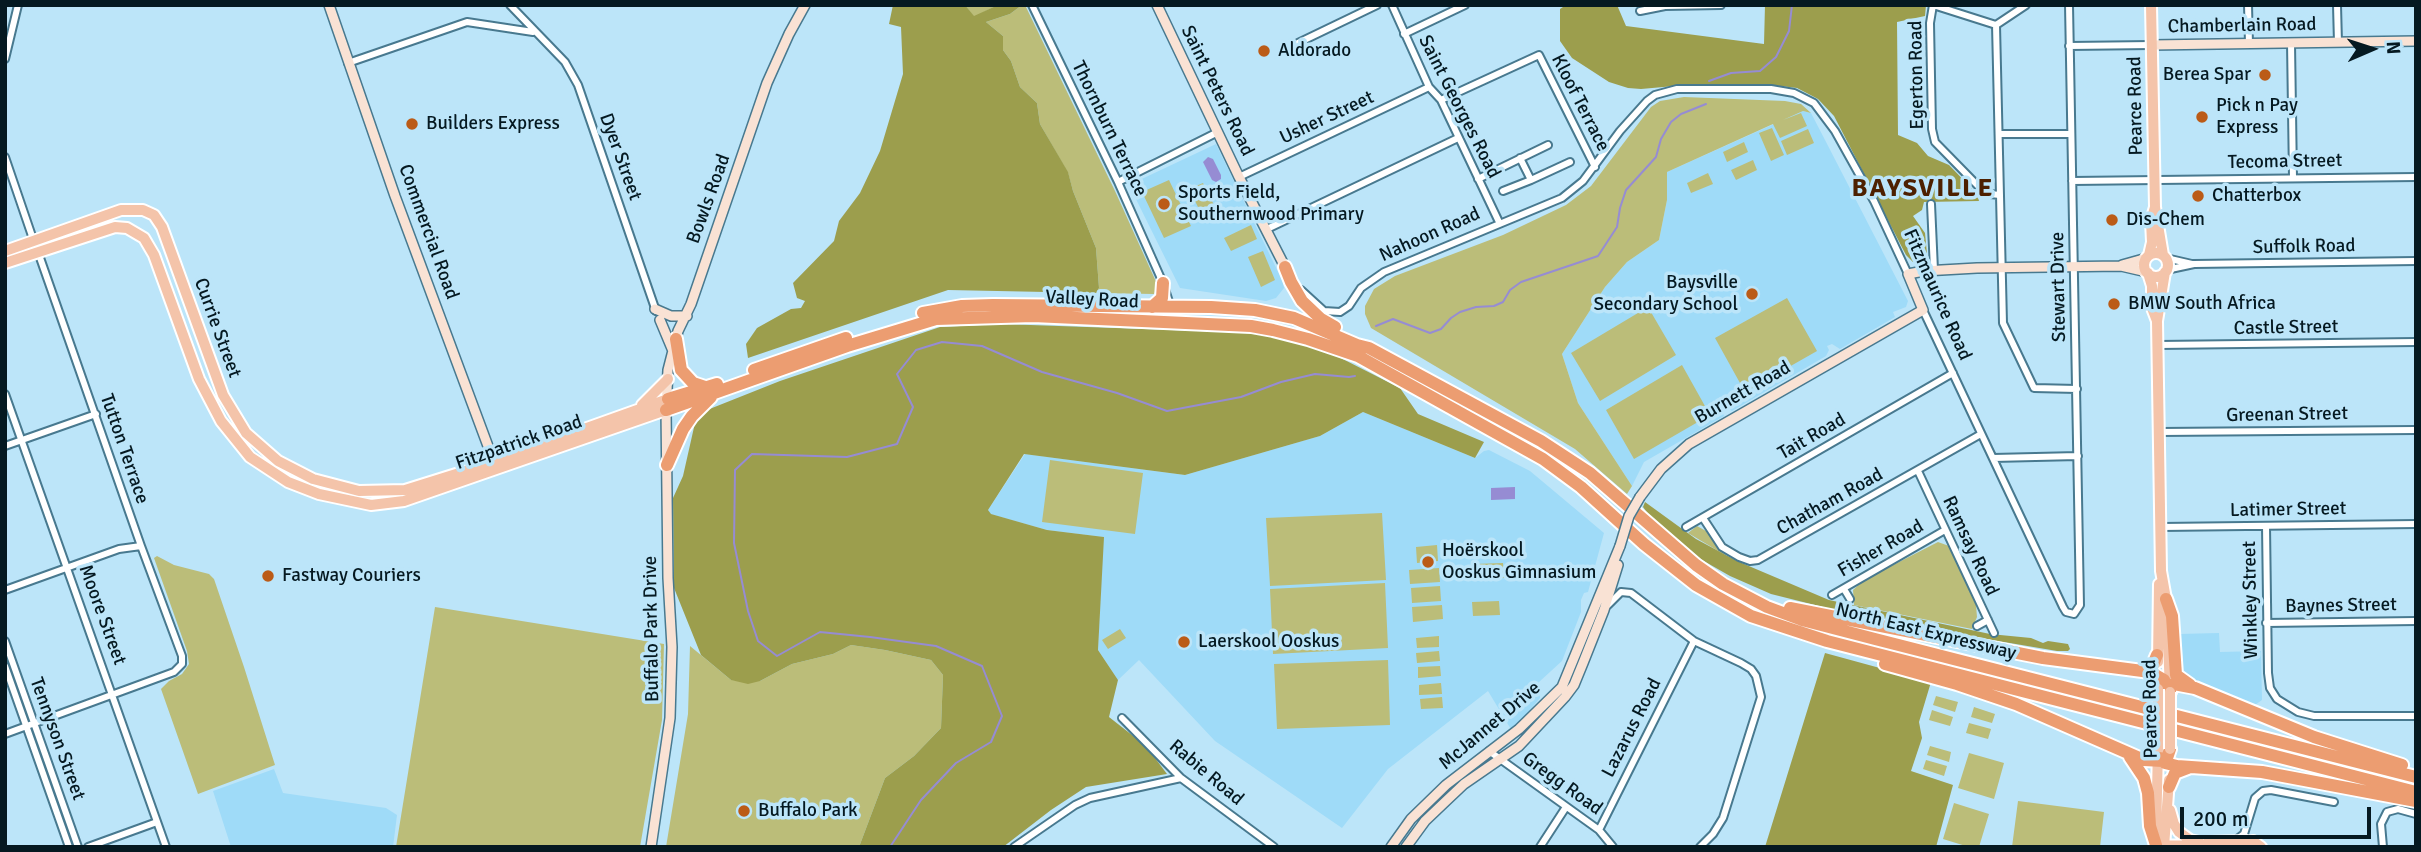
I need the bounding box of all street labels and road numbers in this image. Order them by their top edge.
street label: Chamberlain Road [2167,13,2317,39]
street label: Egerton Road [1905,20,1929,130]
street label: Saint Peters Road [1176,22,1258,160]
street label: Saint Georges Road [1413,32,1505,182]
street label: Kloof Terrace [1546,51,1614,155]
street label: Pearce Road [2124,56,2148,156]
street label: Thornburn Terrace [1066,58,1152,200]
street label: Usher Street [1276,86,1378,150]
street label: Dyer Street [594,110,646,204]
street label: Tecoma Street [2228,150,2342,174]
street label: Bowls Road [682,151,736,247]
street label: Commercial Road [393,161,463,303]
street label: Nahoon Road [1376,203,1484,267]
street label: Fitzmaurice Road [1898,226,1976,364]
street label: Stewart Drive [2047,232,2071,342]
street label: Suffolk Road [2252,235,2356,259]
street label: Currie Street [188,275,246,381]
street label: Valley Road [1045,286,1139,314]
street label: Castle Street [2234,316,2338,340]
street label: Burnett Road [1691,356,1795,430]
street label: Tutton Terrace [95,391,153,507]
street label: Greenan Street [2226,403,2348,427]
street label: Tait Road [1774,409,1850,465]
street label: Fitzpatrick Road [453,411,585,475]
street label: Chatham Road [1773,463,1887,541]
street label: Ramsay Road [1937,492,2003,600]
street label: Latimer Street [2230,498,2346,522]
street label: Fisher Road [1834,515,1928,583]
street label: Winkley Street [2239,541,2263,659]
street label: Buffalo Park Drive [639,556,665,702]
street label: Moore Street [73,562,131,668]
street label: Baynes Street [2285,594,2397,618]
street label: North East Expressway [1834,599,2018,665]
street label: Pearce Road [2139,659,2163,759]
street label: Tennyson Street [24,675,90,803]
street label: Lazarus Road [1597,675,1667,781]
street label: McJannet Drive [1435,677,1545,775]
street label: Rabie Road [1164,735,1248,811]
street label: Gregg Road [1518,747,1606,821]

